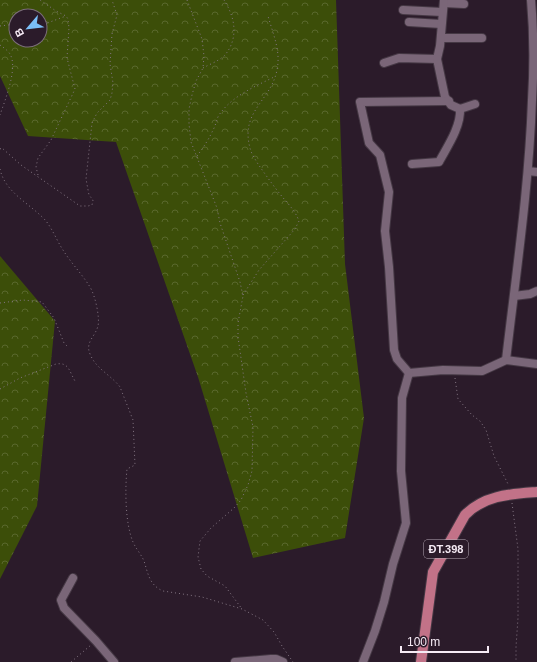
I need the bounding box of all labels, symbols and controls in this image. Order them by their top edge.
north arrow [8,8,48,48]
text: B [12,26,26,39]
road number: ĐT.398 [424,540,468,558]
scale bar [401,628,488,654]
text: 100 m [407,635,440,649]

